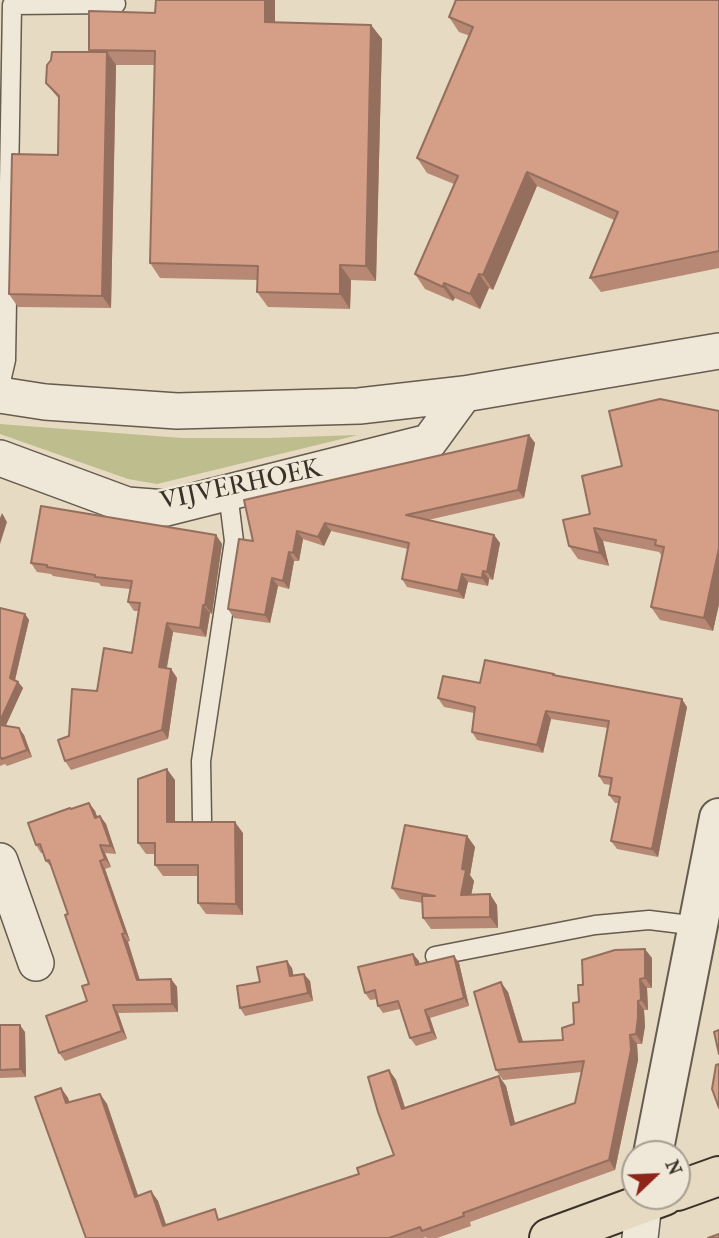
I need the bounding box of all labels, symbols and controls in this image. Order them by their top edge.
street label: VIJVERHOEK [158,454,324,518]
north arrow [621,1140,691,1210]
text: N [661,1157,686,1179]

